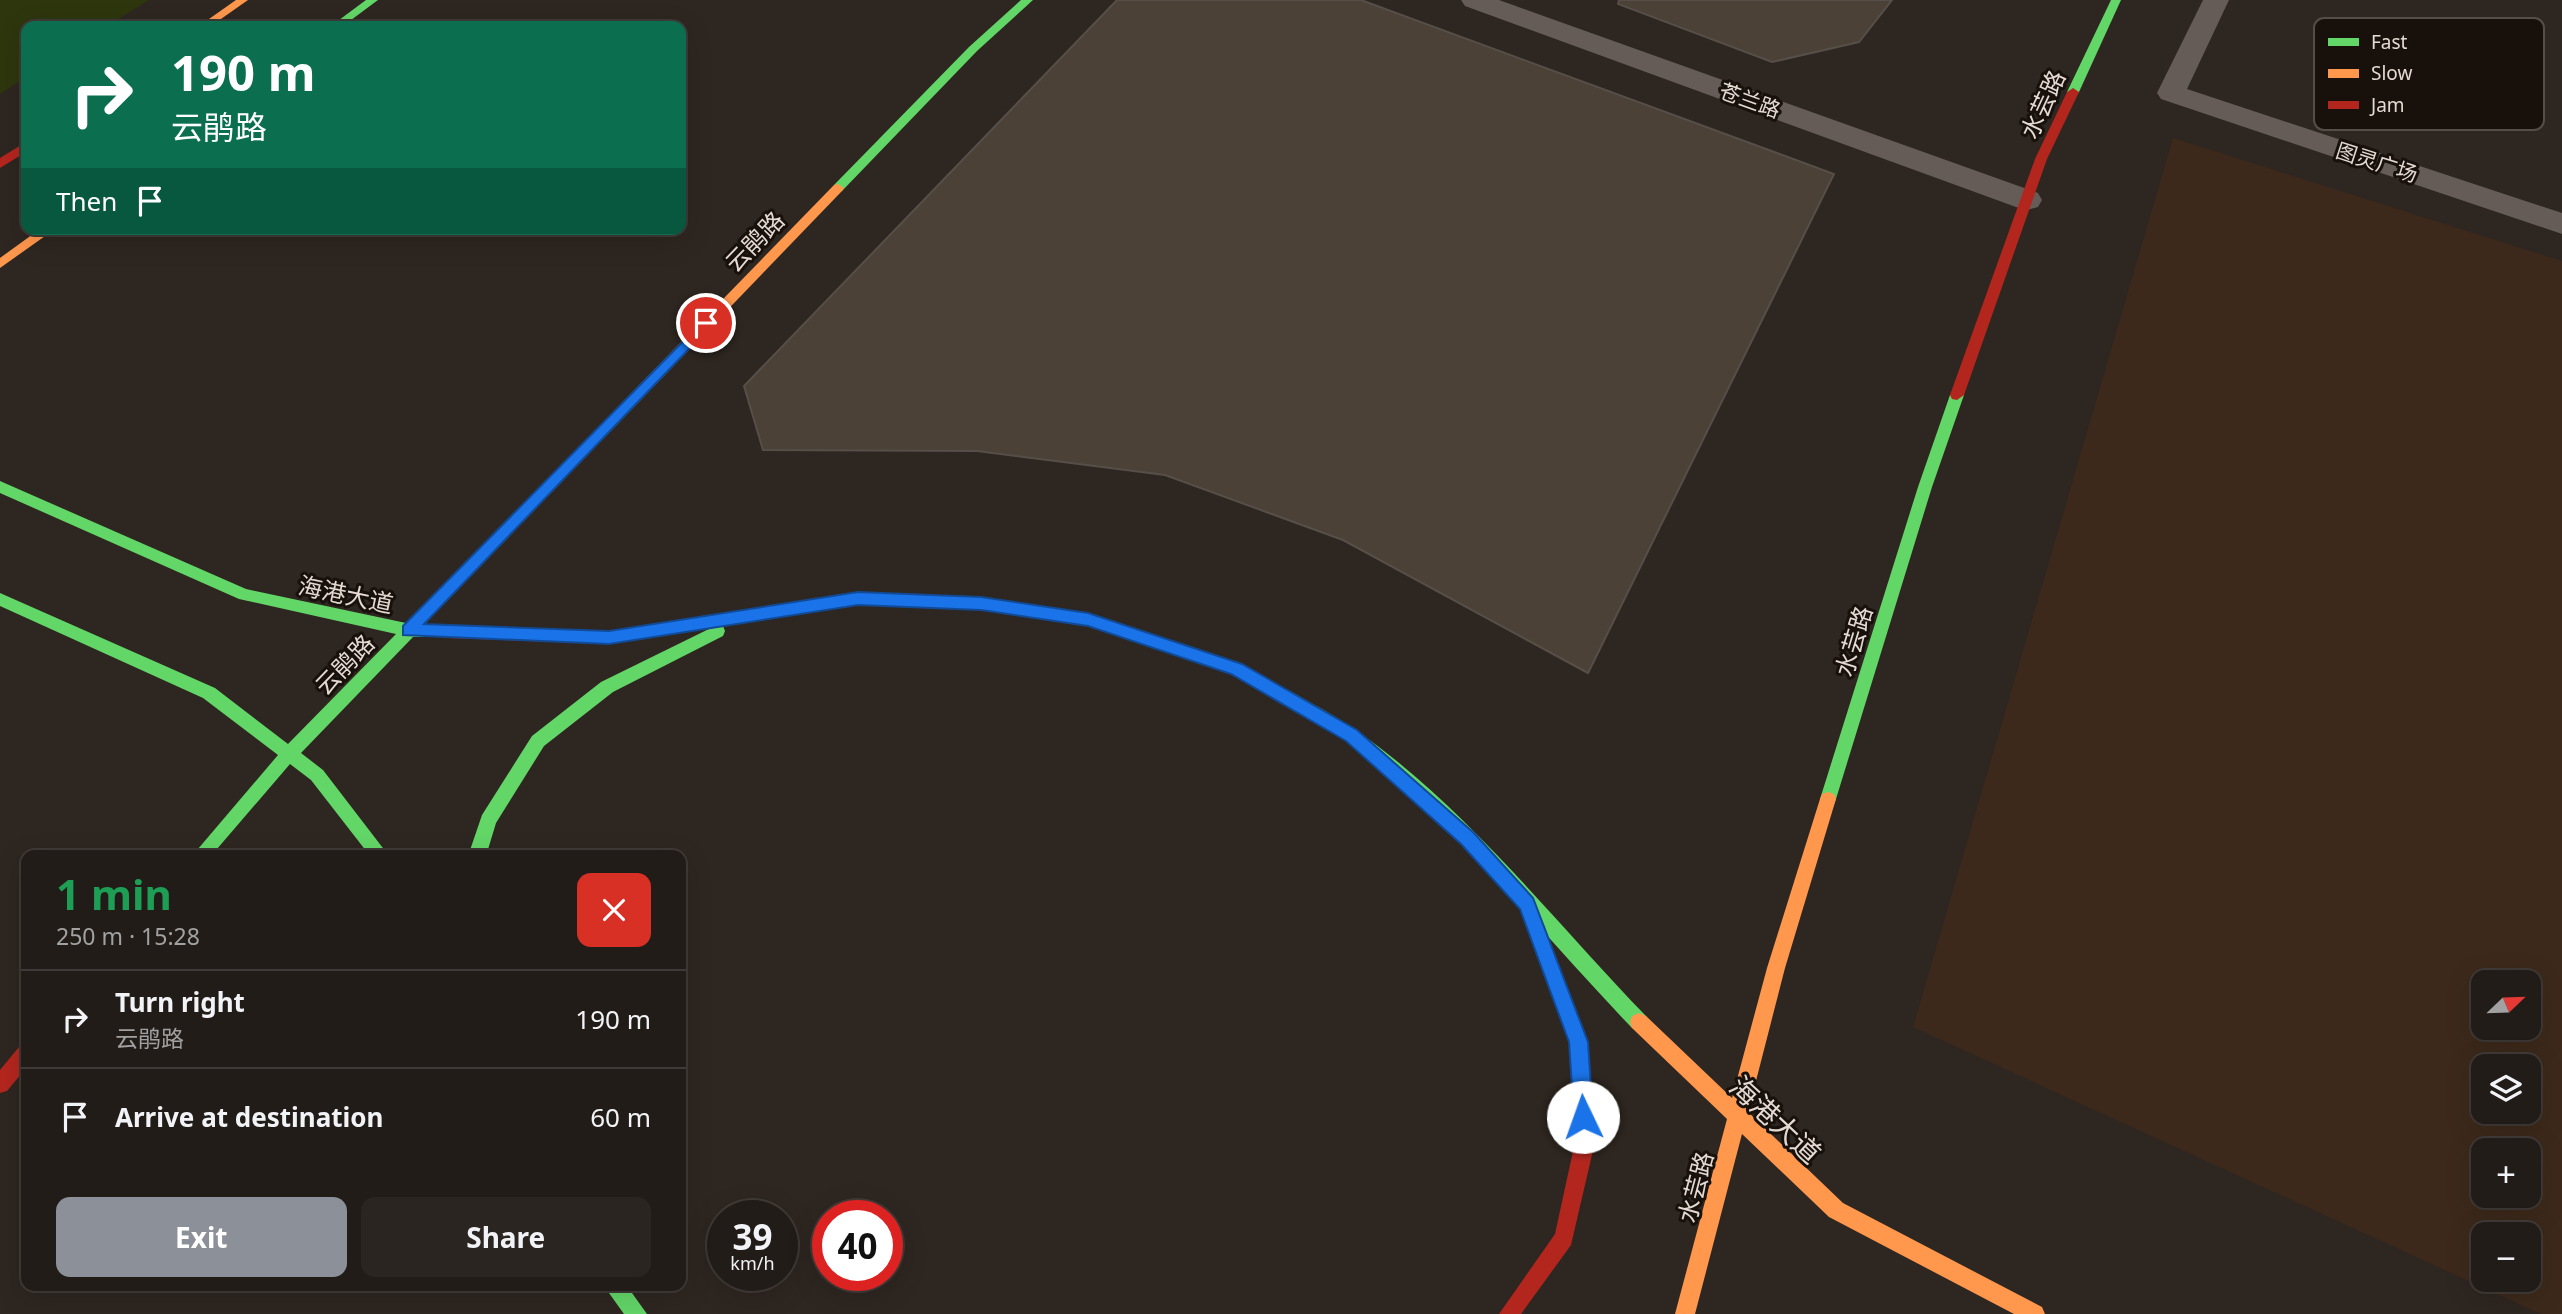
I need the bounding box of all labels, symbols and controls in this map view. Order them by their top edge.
legend [2314,18,2544,130]
text: Fast [2371,29,2408,55]
text: 190 m [171,39,316,105]
icon: right [56,49,147,140]
text: Slow [2371,60,2412,86]
street label: 水芸路 [2012,64,2072,144]
street label: 苍兰路 [1716,76,1784,124]
text: Jam [2369,92,2405,118]
text: 云鹃路 [171,105,267,148]
street label: 图灵广场 [2333,136,2421,188]
icon: arrive [131,182,169,220]
text: Then [56,183,117,219]
street label: 云鹃路 [717,204,791,278]
pin [676,293,736,353]
icon: arrive [687,304,725,342]
street label: 海港大道 [296,568,396,620]
street label: 水芸路 [1827,602,1879,680]
street label: 云鹃路 [307,627,381,701]
text: 1 min [56,865,172,922]
button: close [577,873,651,947]
text: 250 m · 15:28 [56,920,200,952]
north arrow [2471,970,2541,1040]
map controls [2471,970,2541,1292]
text: Turn right [115,984,245,1020]
icon: right [56,1000,94,1038]
text: 190 m [575,1001,651,1037]
text: 云鹃路 [115,1022,184,1054]
button: layers [2471,1054,2541,1124]
street label: 海港大道 [1722,1067,1830,1171]
position arrow [1546,1080,1620,1154]
icon: arrive [56,1098,94,1136]
text: Arrive at destination [115,1099,384,1135]
text: 60 m [590,1099,651,1135]
button: + [2471,1138,2541,1208]
street label: 水芸路 [1670,1148,1720,1226]
button: Exit [56,1197,347,1277]
button: Share [361,1197,651,1277]
speed limit sign: 40 [812,1200,903,1291]
text: 39 [732,1213,773,1260]
button: − [2471,1222,2541,1292]
text: km/h [730,1251,775,1275]

